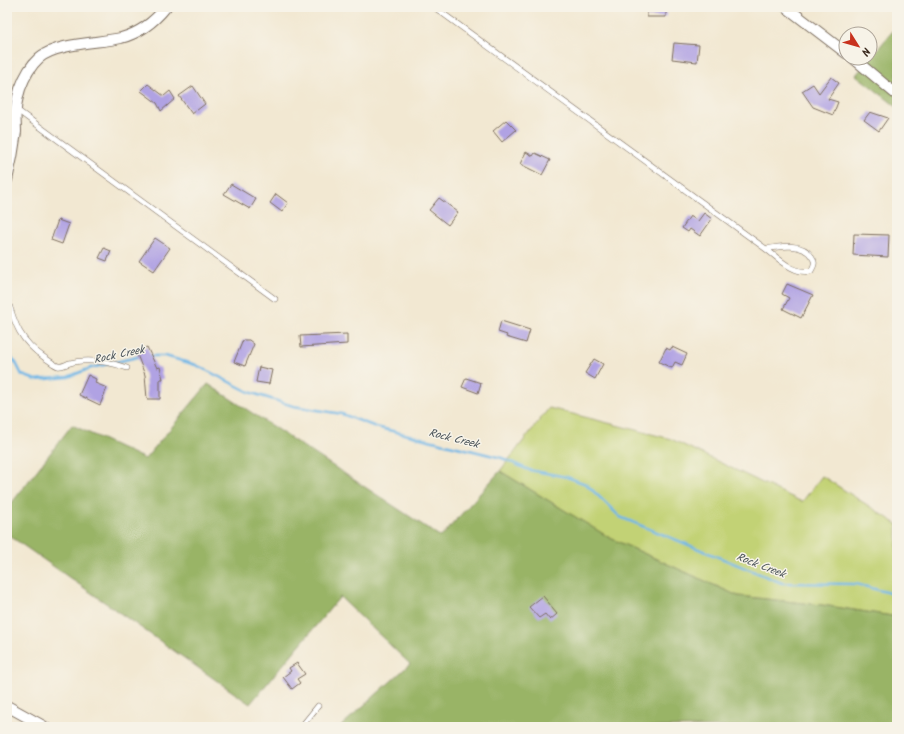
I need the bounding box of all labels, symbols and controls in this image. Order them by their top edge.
north arrow [838,26,878,66]
text: N [856,43,874,60]
water label: Rock Creek [92,340,148,369]
water label: Rock Creek [427,424,483,454]
water label: Rock Creek [734,548,789,584]

